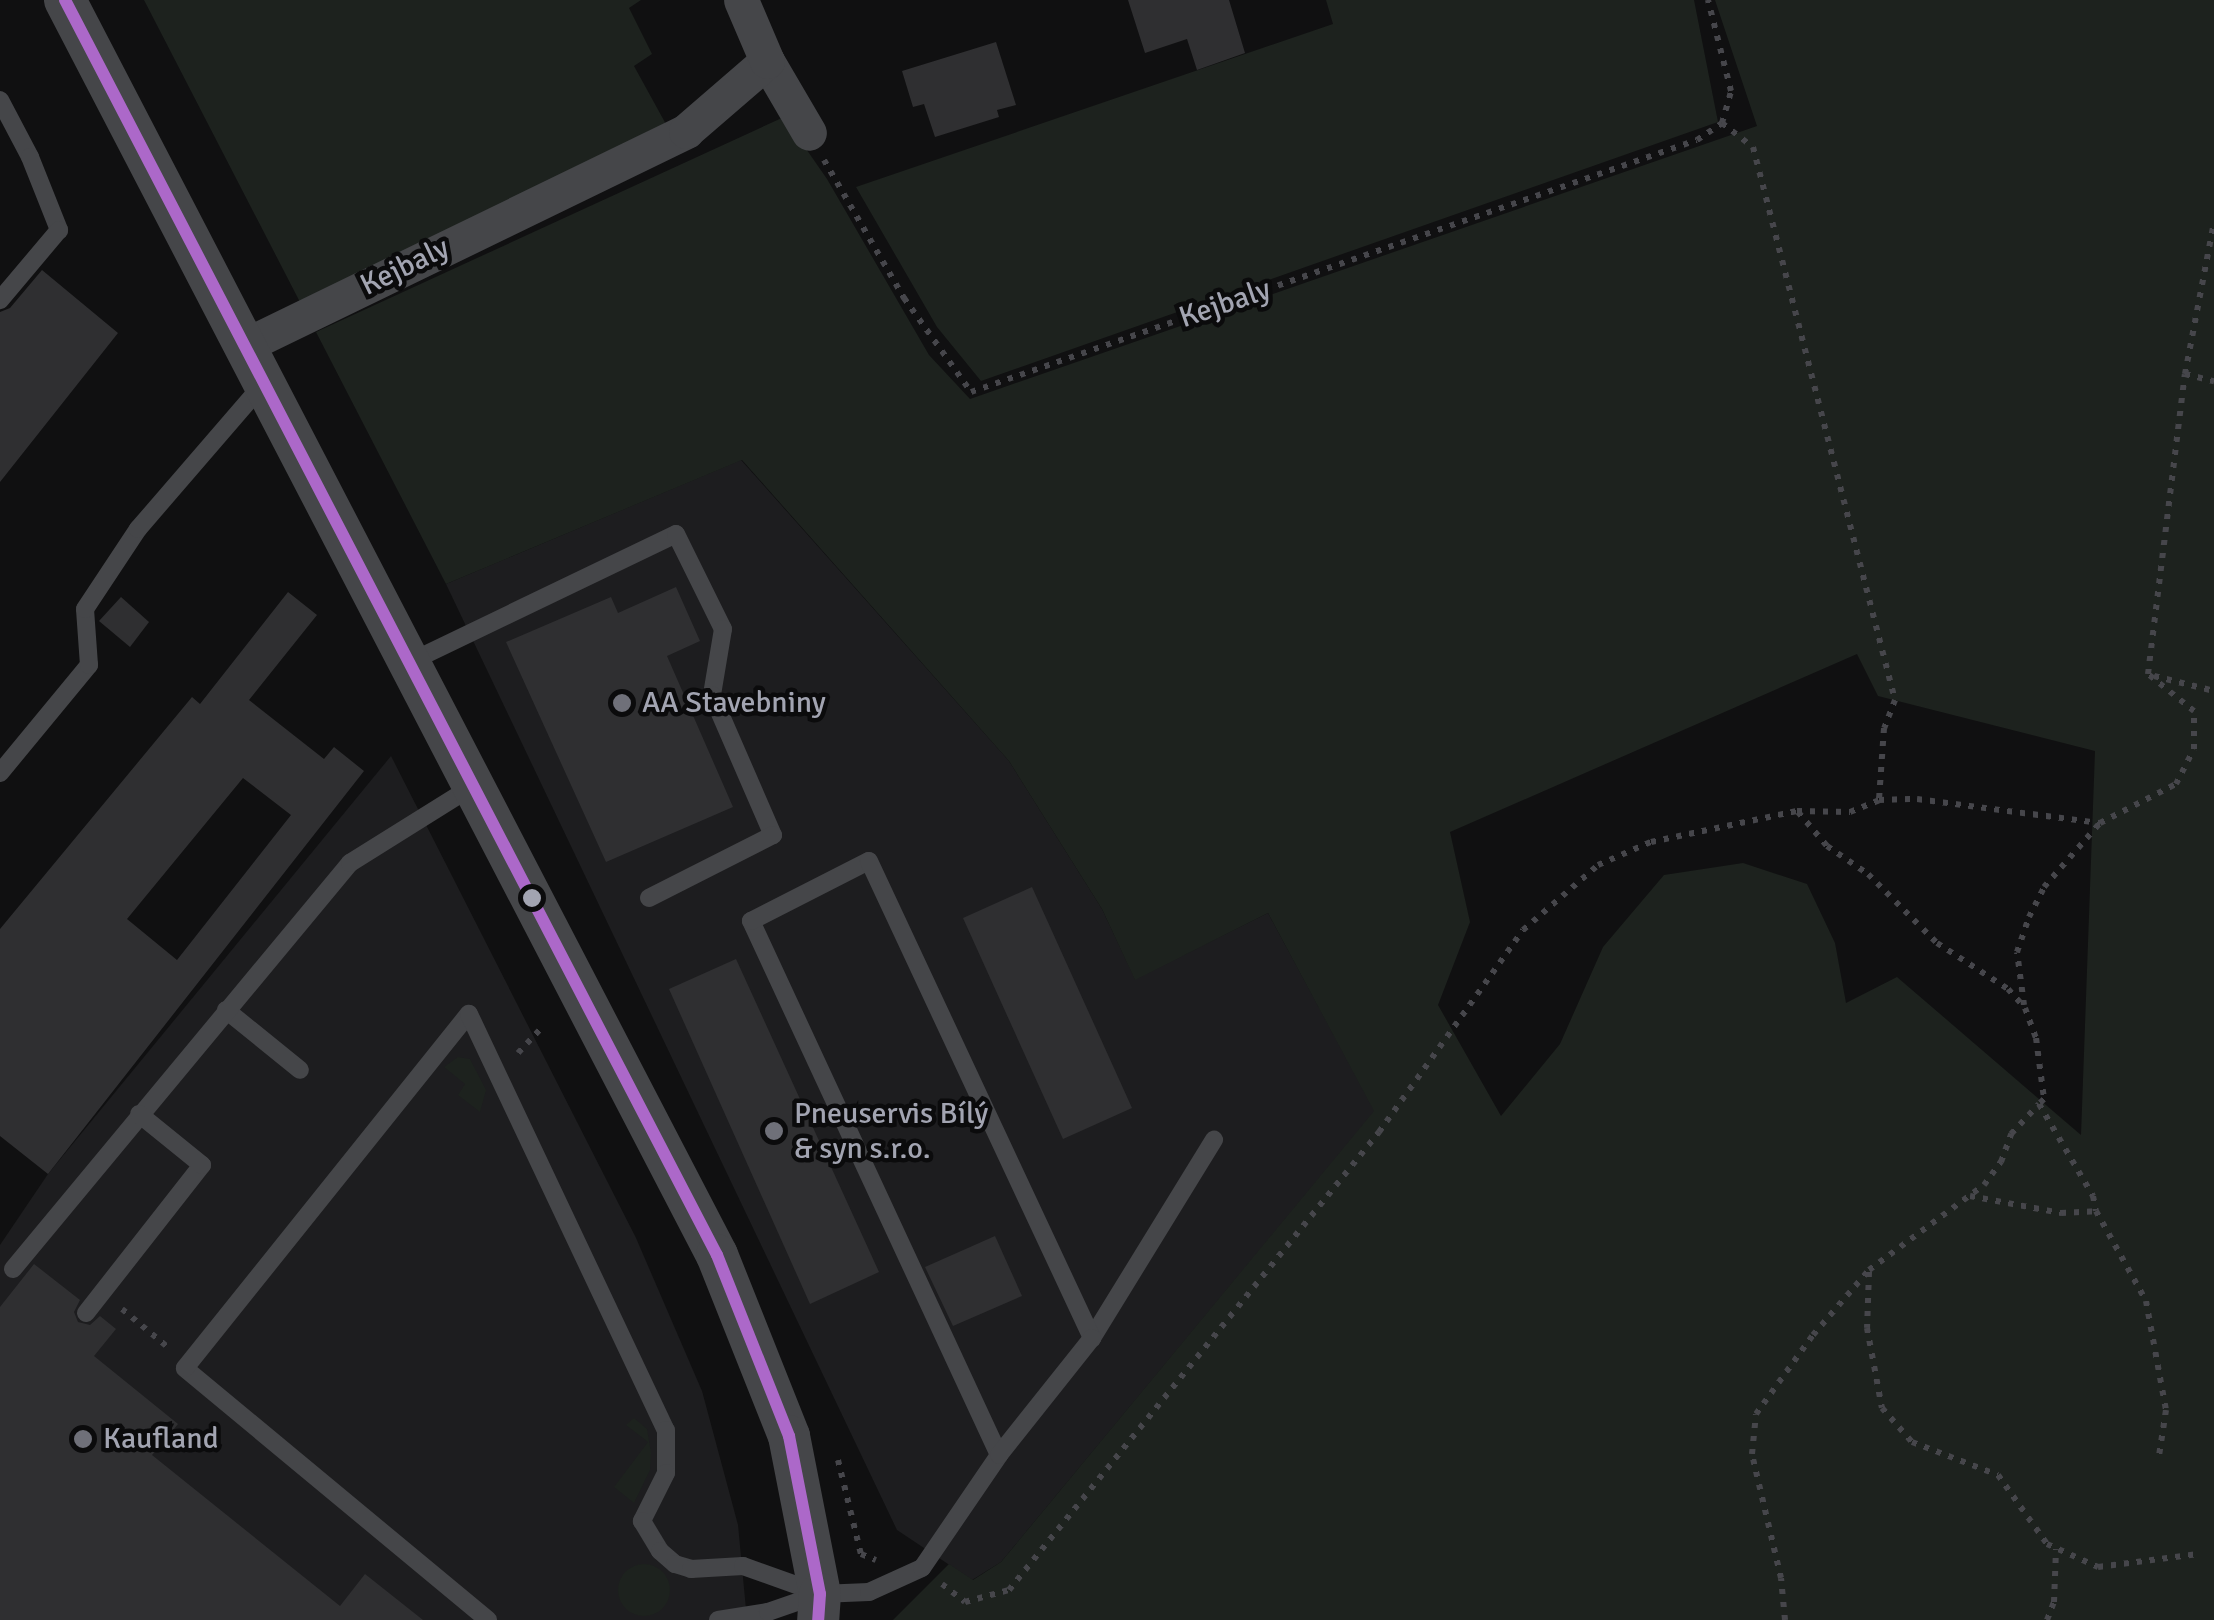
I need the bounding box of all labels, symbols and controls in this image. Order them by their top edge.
street label: Kejbaly [355,230,455,304]
street label: Kejbaly [1175,272,1275,336]
place label: AA Stavebniny [642,685,826,721]
marker: AA Stavebniny [611,692,633,714]
unlabelled marker [522,888,542,908]
place label: Pneuservis Bílý & syn s.r.o. [794,1096,988,1166]
marker: Pneuservis Bílý & syn s.r.o. [763,1120,785,1142]
place label: Kaufland [103,1421,219,1457]
marker: Kaufland [72,1428,94,1450]

